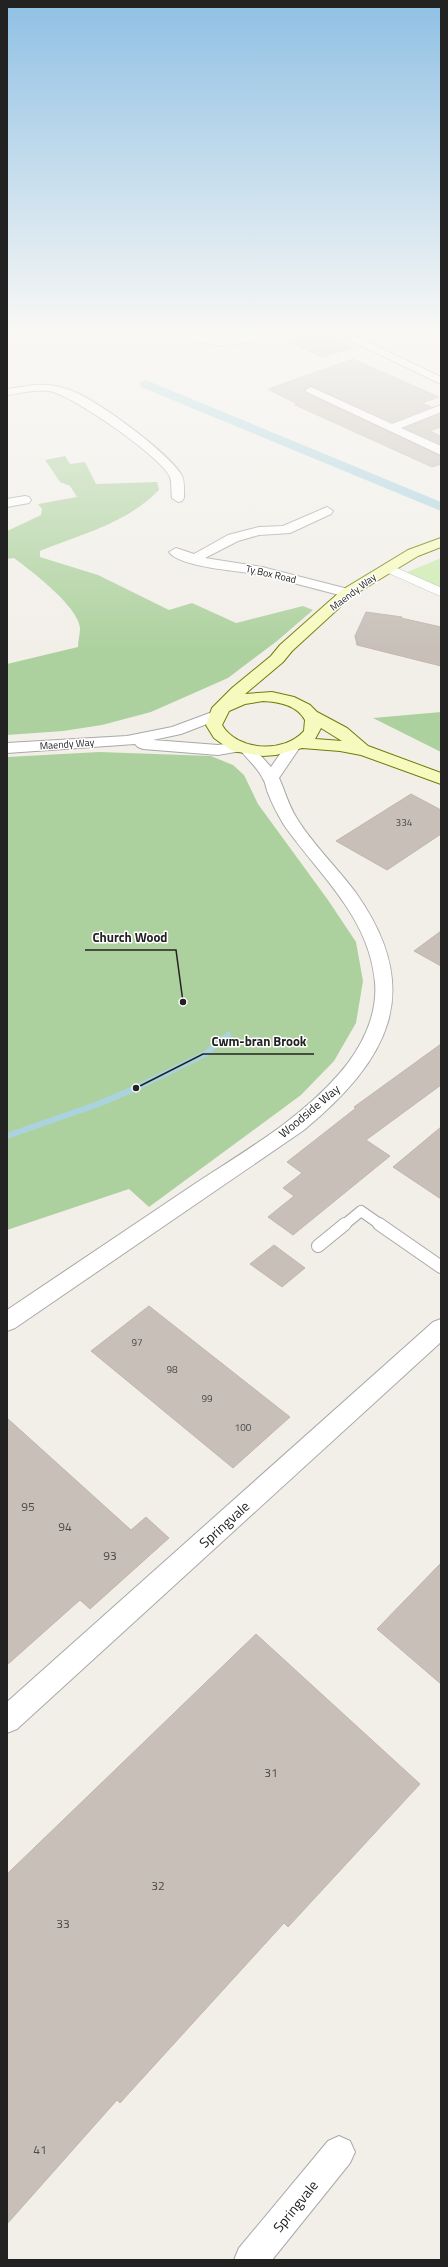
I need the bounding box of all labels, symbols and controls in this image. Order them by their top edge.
street label: Ty Box Road [244,561,298,587]
street label: Maendy Way [327,569,379,614]
street label: Maendy Way [39,735,95,753]
house number: 334 [396,815,413,830]
callout: Church Wood [85,925,176,950]
text: Church Wood [93,927,167,947]
callout: Cwm-bran Brook [203,1029,314,1054]
text: Cwm-bran Brook [211,1031,307,1051]
street label: Woodside Way [274,1080,344,1142]
house number: 97 [131,1335,143,1350]
house number: 98 [166,1362,178,1377]
house number: 99 [201,1391,213,1406]
house number: 100 [235,1420,252,1435]
street label: Springvale [194,1496,254,1552]
house number: 95 [21,1497,35,1516]
house number: 94 [58,1517,72,1536]
house number: 93 [103,1546,117,1565]
house number: 31 [264,1763,278,1782]
house number: 32 [151,1876,165,1895]
house number: 33 [56,1914,70,1933]
house number: 41 [33,2140,47,2159]
street label: Springvale [267,2175,323,2237]

